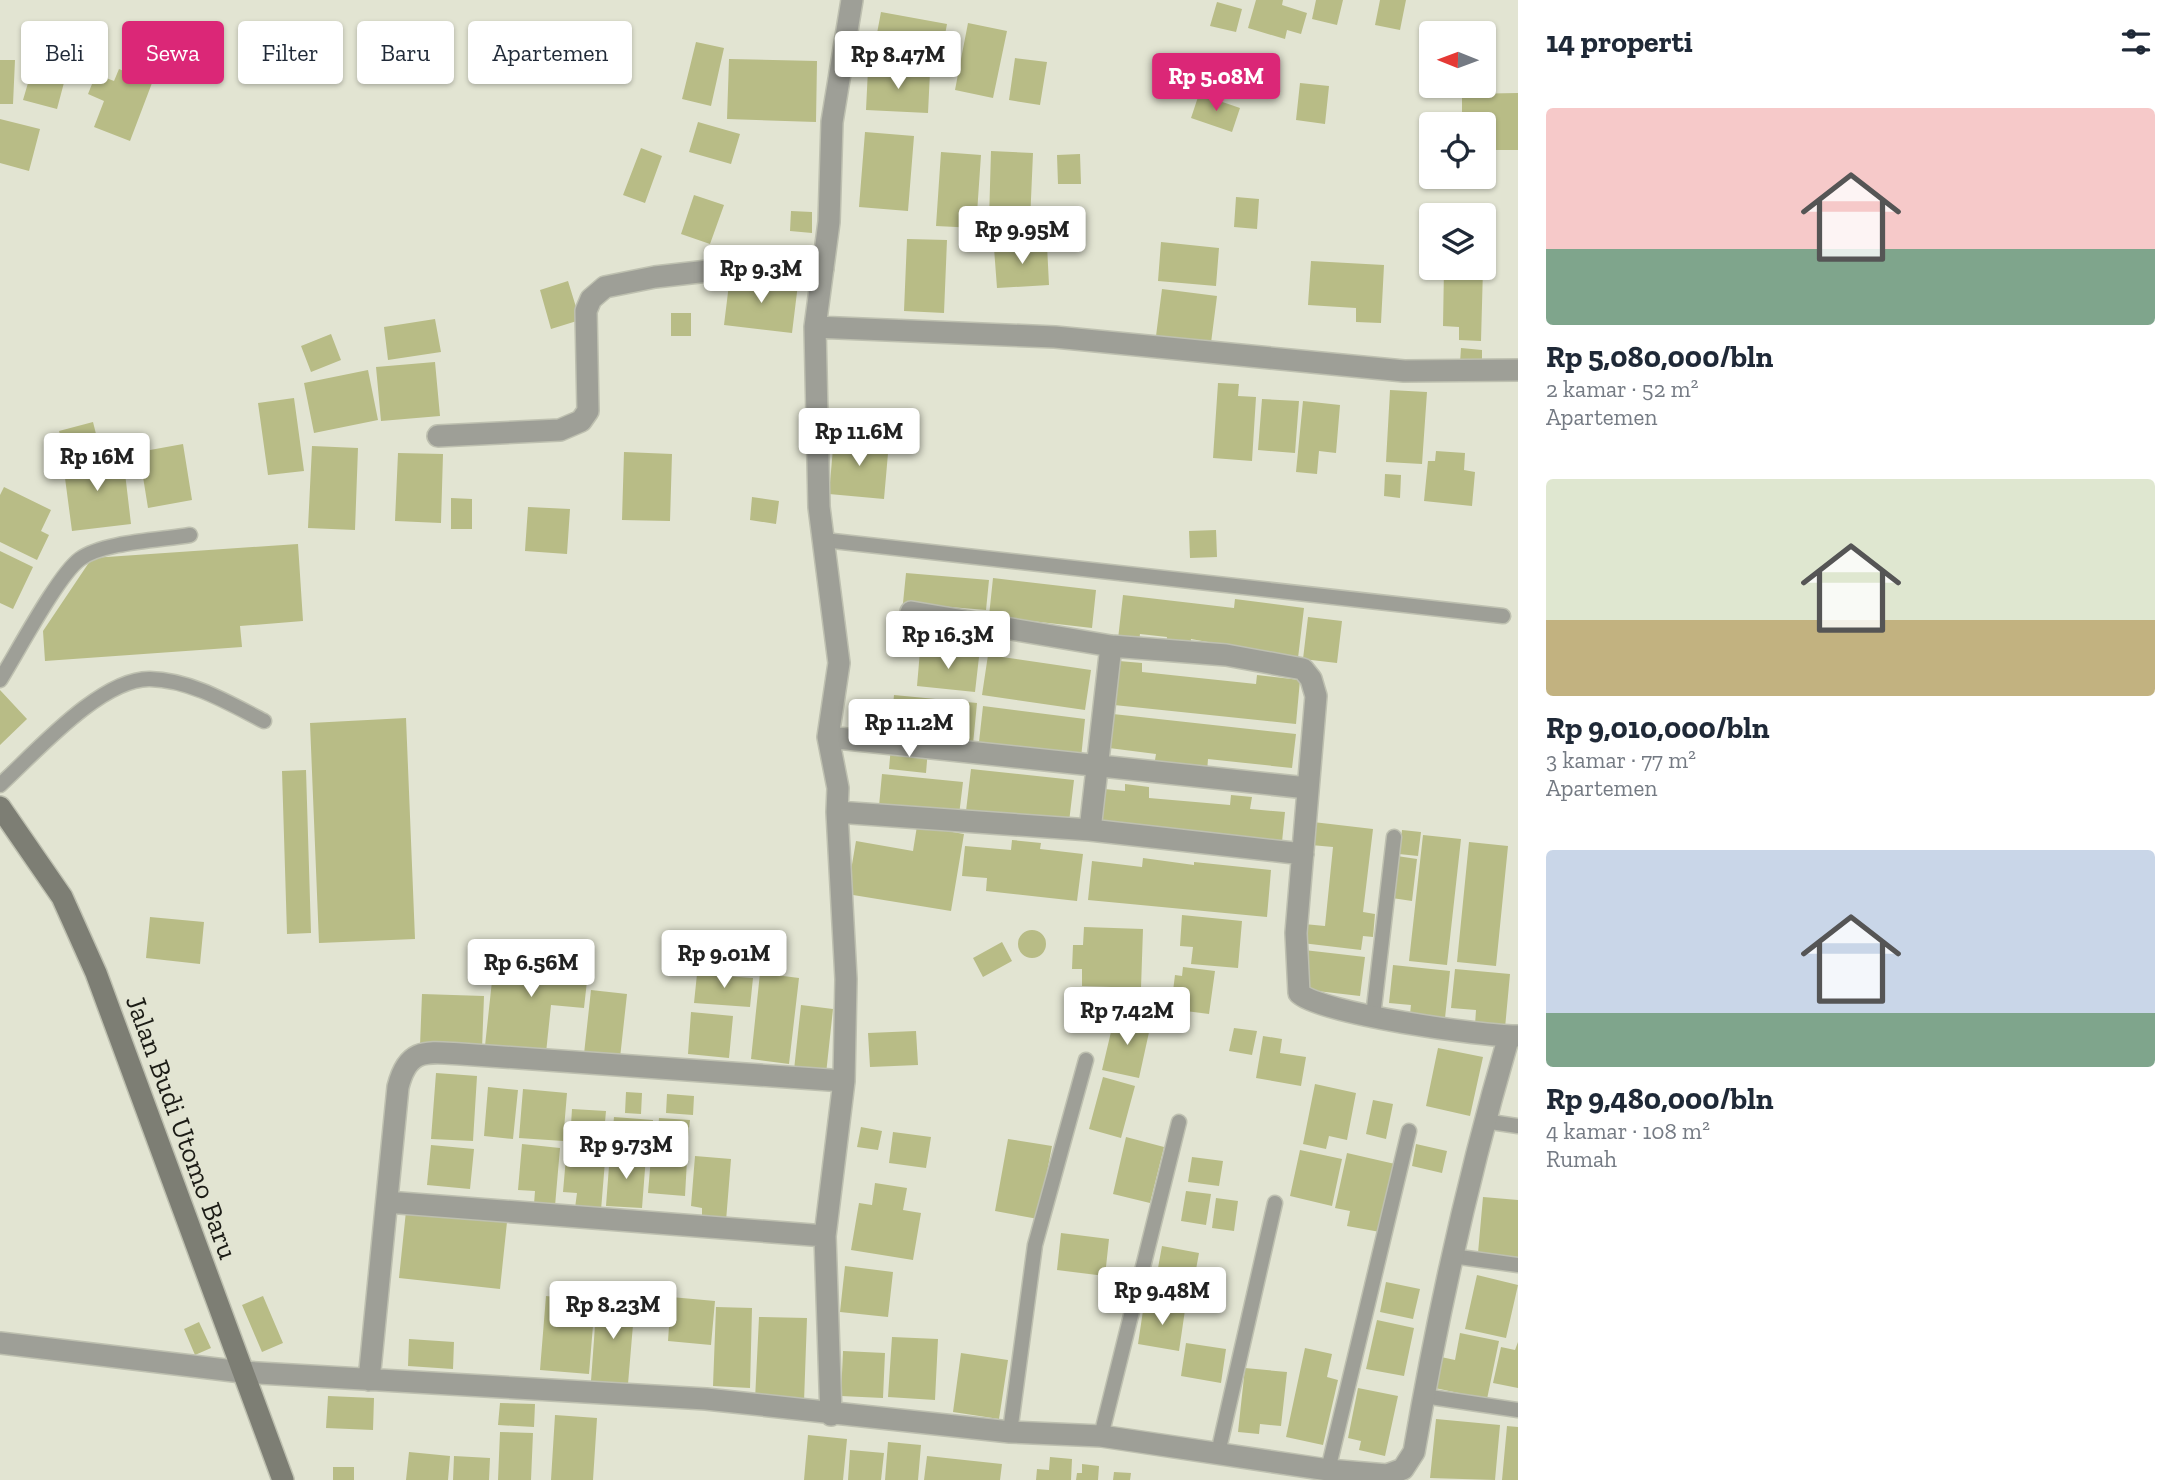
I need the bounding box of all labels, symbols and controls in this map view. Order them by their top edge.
chip: Beli [21,21,108,84]
chip: Sewa [122,21,224,84]
chip: Filter [238,21,343,84]
chip: Baru [357,21,454,84]
chip: Apartemen [468,21,632,84]
north arrow [1419,21,1496,98]
map controls [1419,21,1496,280]
icon: filters [2117,23,2155,61]
text: 14 properti [1546,24,1693,60]
pin: Rp 8.47M [826,32,970,91]
text: Rp 8.47M [851,40,945,68]
pin: Rp 5.08M [1144,54,1288,113]
text: Rp 5.08M [1168,62,1264,90]
button: locate [1419,112,1496,189]
icon: home [1788,154,1914,280]
button: layers [1419,203,1496,280]
pin: Rp 9.95M [950,206,1094,266]
text: Rp 9.95M [975,215,1069,243]
pin: Rp 9.3M [696,246,826,305]
text: Rp 9.3M [720,254,802,282]
text: Rp 5,080,000/bln [1546,339,1773,375]
text: 2 kamar · 52 m² [1546,375,1699,403]
text: Apartemen [1546,403,1657,431]
pin: Rp 11.6M [787,408,931,468]
text: Rp 11.6M [815,417,903,445]
pin: Rp 16M [40,434,154,493]
text: Rp 16M [60,442,134,470]
icon: home [1788,525,1914,651]
pin: Rp 16.3M [876,612,1020,671]
text: Rp 16.3M [902,620,994,648]
pin: Rp 11.2M [837,700,981,759]
text: Rp 11.2M [865,708,954,736]
text: Rp 9,010,000/bln [1546,710,1770,746]
text: 3 kamar · 77 m² [1546,746,1696,774]
text: Apartemen [1546,774,1657,802]
icon: home [1788,896,1914,1022]
pin: Rp 9.01M [652,930,796,990]
text: Rp 9.01M [678,939,770,967]
pin: Rp 6.56M [459,940,603,999]
text: Rp 6.56M [484,948,578,976]
pin: Rp 7.42M [1055,988,1199,1047]
street label: Jalan Budi Utomo Baru [119,991,245,1264]
text: Rp 7.42M [1080,996,1174,1024]
text: Rp 9,480,000/bln [1546,1081,1774,1117]
text: 4 kamar · 108 m² [1546,1117,1710,1145]
pin: Rp 9.73M [554,1122,698,1181]
text: Rp 9.73M [579,1130,673,1158]
text: Rumah [1546,1145,1617,1173]
pin: Rp 9.48M [1090,1268,1234,1327]
text: Rp 9.48M [1114,1276,1210,1304]
pin: Rp 8.23M [541,1282,685,1341]
text: Rp 8.23M [565,1290,661,1318]

